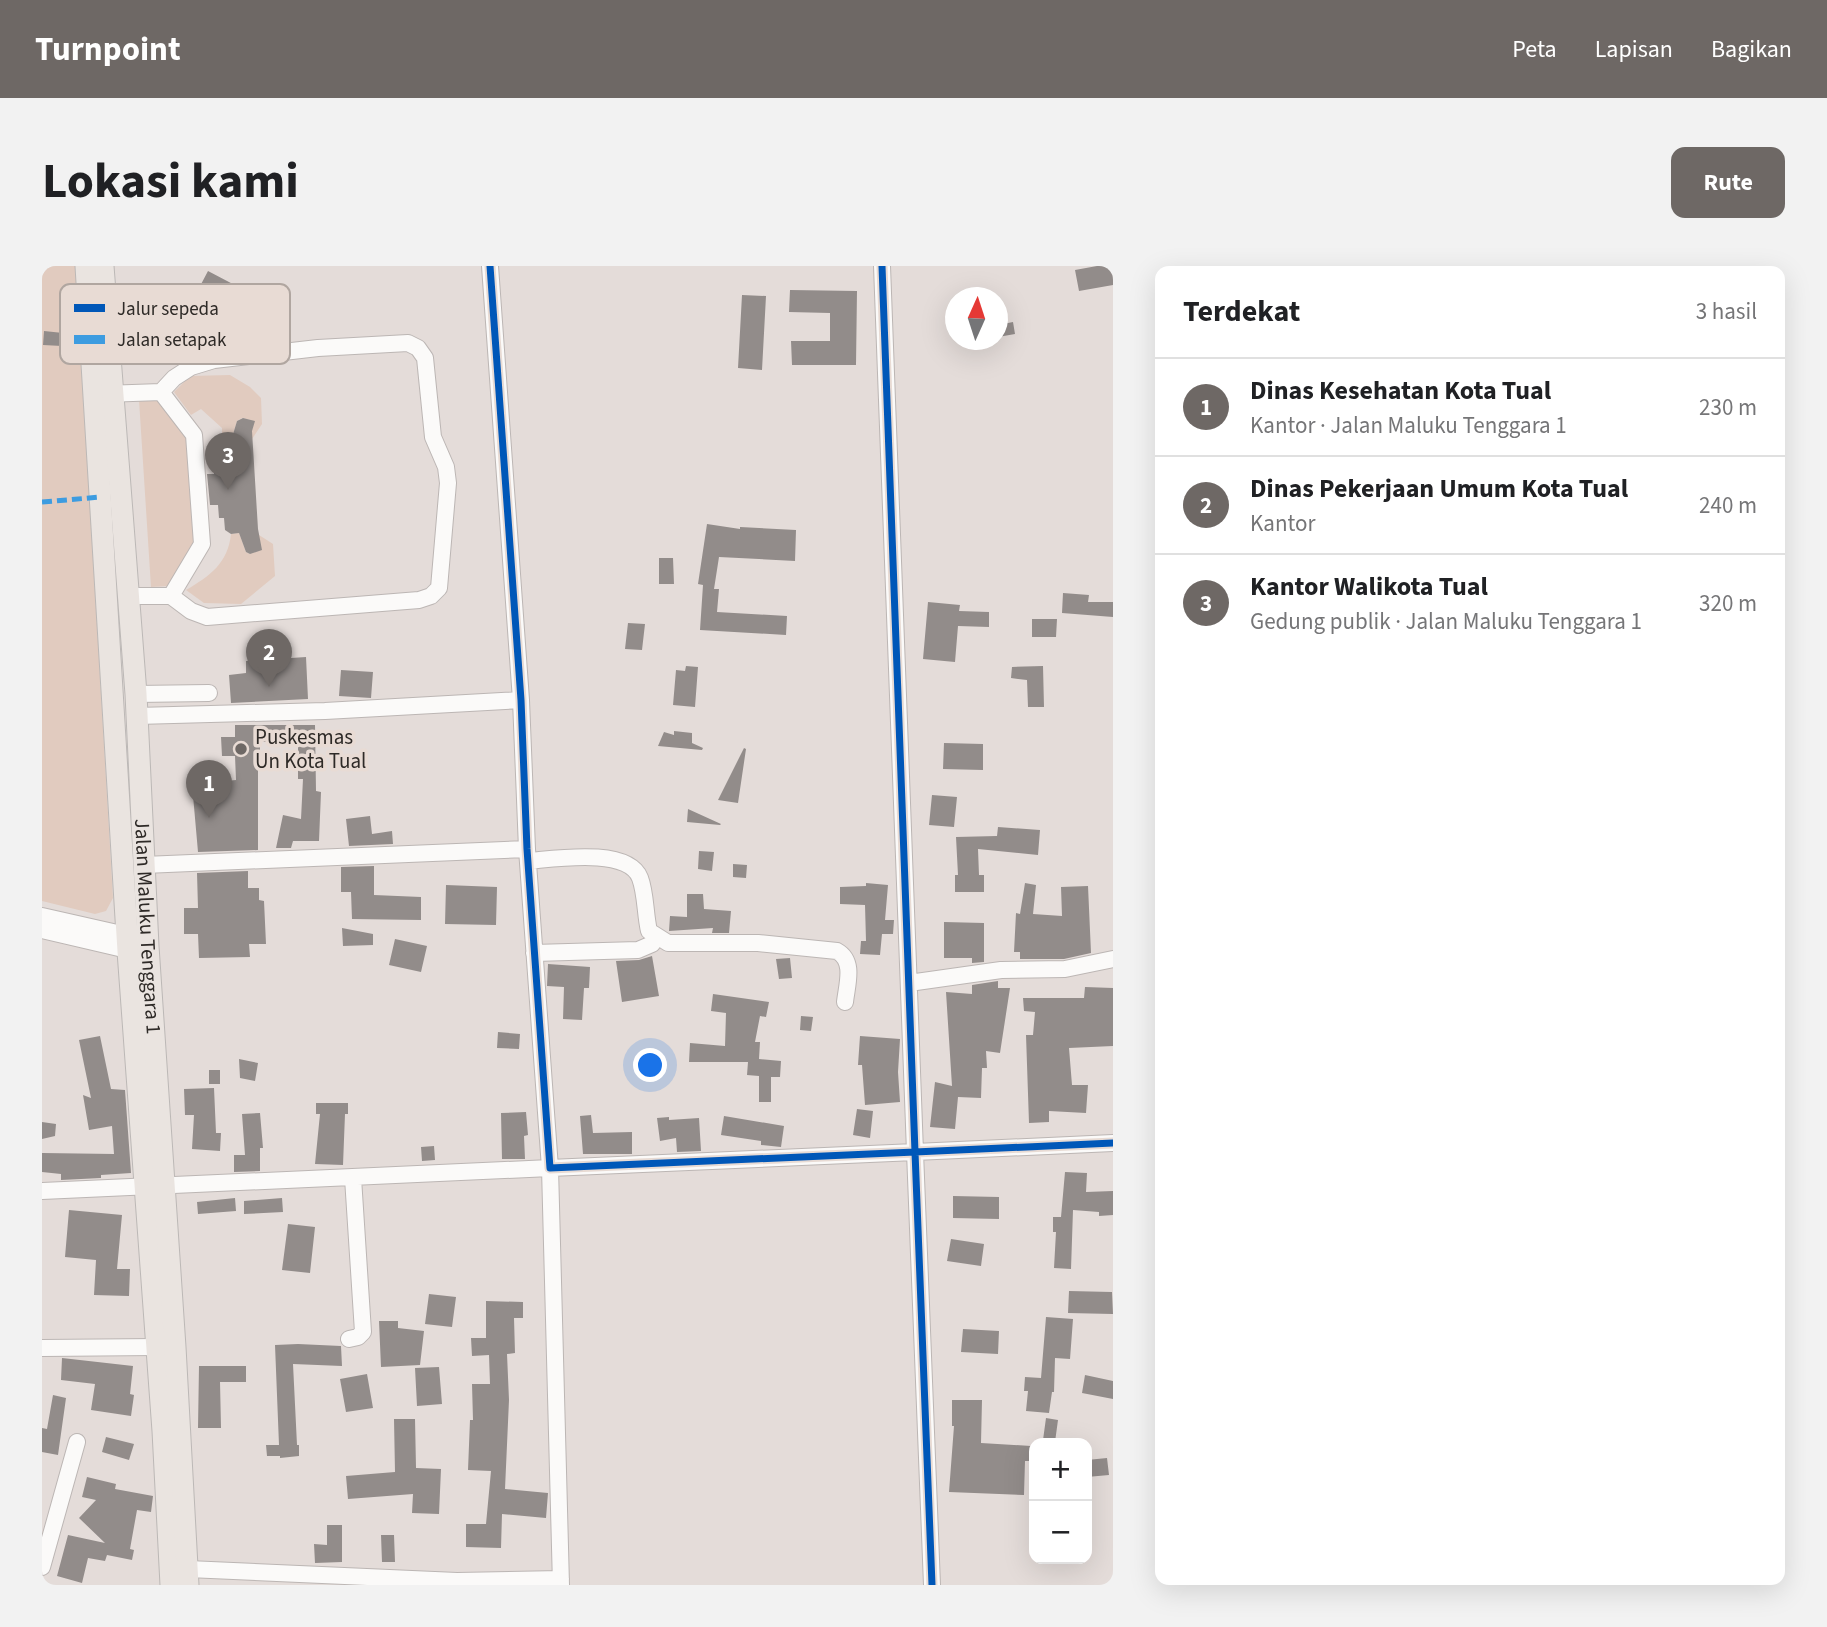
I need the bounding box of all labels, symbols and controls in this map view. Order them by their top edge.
text: Turnpoint [35,26,181,73]
text: Peta [1512,32,1557,67]
text: Lapisan [1595,32,1673,67]
text: Bagikan [1711,32,1792,67]
text: Lokasi kami [42,147,299,217]
button: Rute [1671,147,1785,218]
legend [60,284,290,364]
north arrow [945,287,1008,350]
text: Terdekat [1183,290,1300,333]
text: 3 hasil [1696,295,1757,328]
text: Jalur sepeda [117,296,219,323]
text: Jalan setapak [117,327,227,354]
text: Dinas Kesehatan Kota Tual [1250,372,1551,409]
text: 1 [1200,391,1212,424]
text: 230 m [1699,391,1757,424]
text: Kantor · Jalan Maluku Tenggara 1 [1250,409,1567,442]
pin: 3 [205,432,251,490]
text: Dinas Pekerjaan Umum Kota Tual [1250,470,1628,507]
text: 2 [1200,489,1212,522]
text: 240 m [1699,489,1757,522]
text: Kantor [1250,507,1315,540]
text: Kantor Walikota Tual [1250,568,1488,605]
text: 3 [1200,587,1212,620]
text: 320 m [1699,587,1757,620]
text: Gedung publik · Jalan Maluku Tenggara 1 [1250,605,1642,638]
pin: 2 [246,629,292,687]
place label: Puskesmas Un Kota Tual [255,722,366,776]
marker: Puskesmas Un Kota Tual [233,741,249,757]
pin: 1 [186,760,232,818]
street label: Jalan Maluku Tenggara 1 [127,818,169,1035]
your location [633,1048,667,1082]
map controls [1029,1438,1092,1564]
button: + [1029,1438,1092,1501]
button: − [1029,1501,1092,1564]

